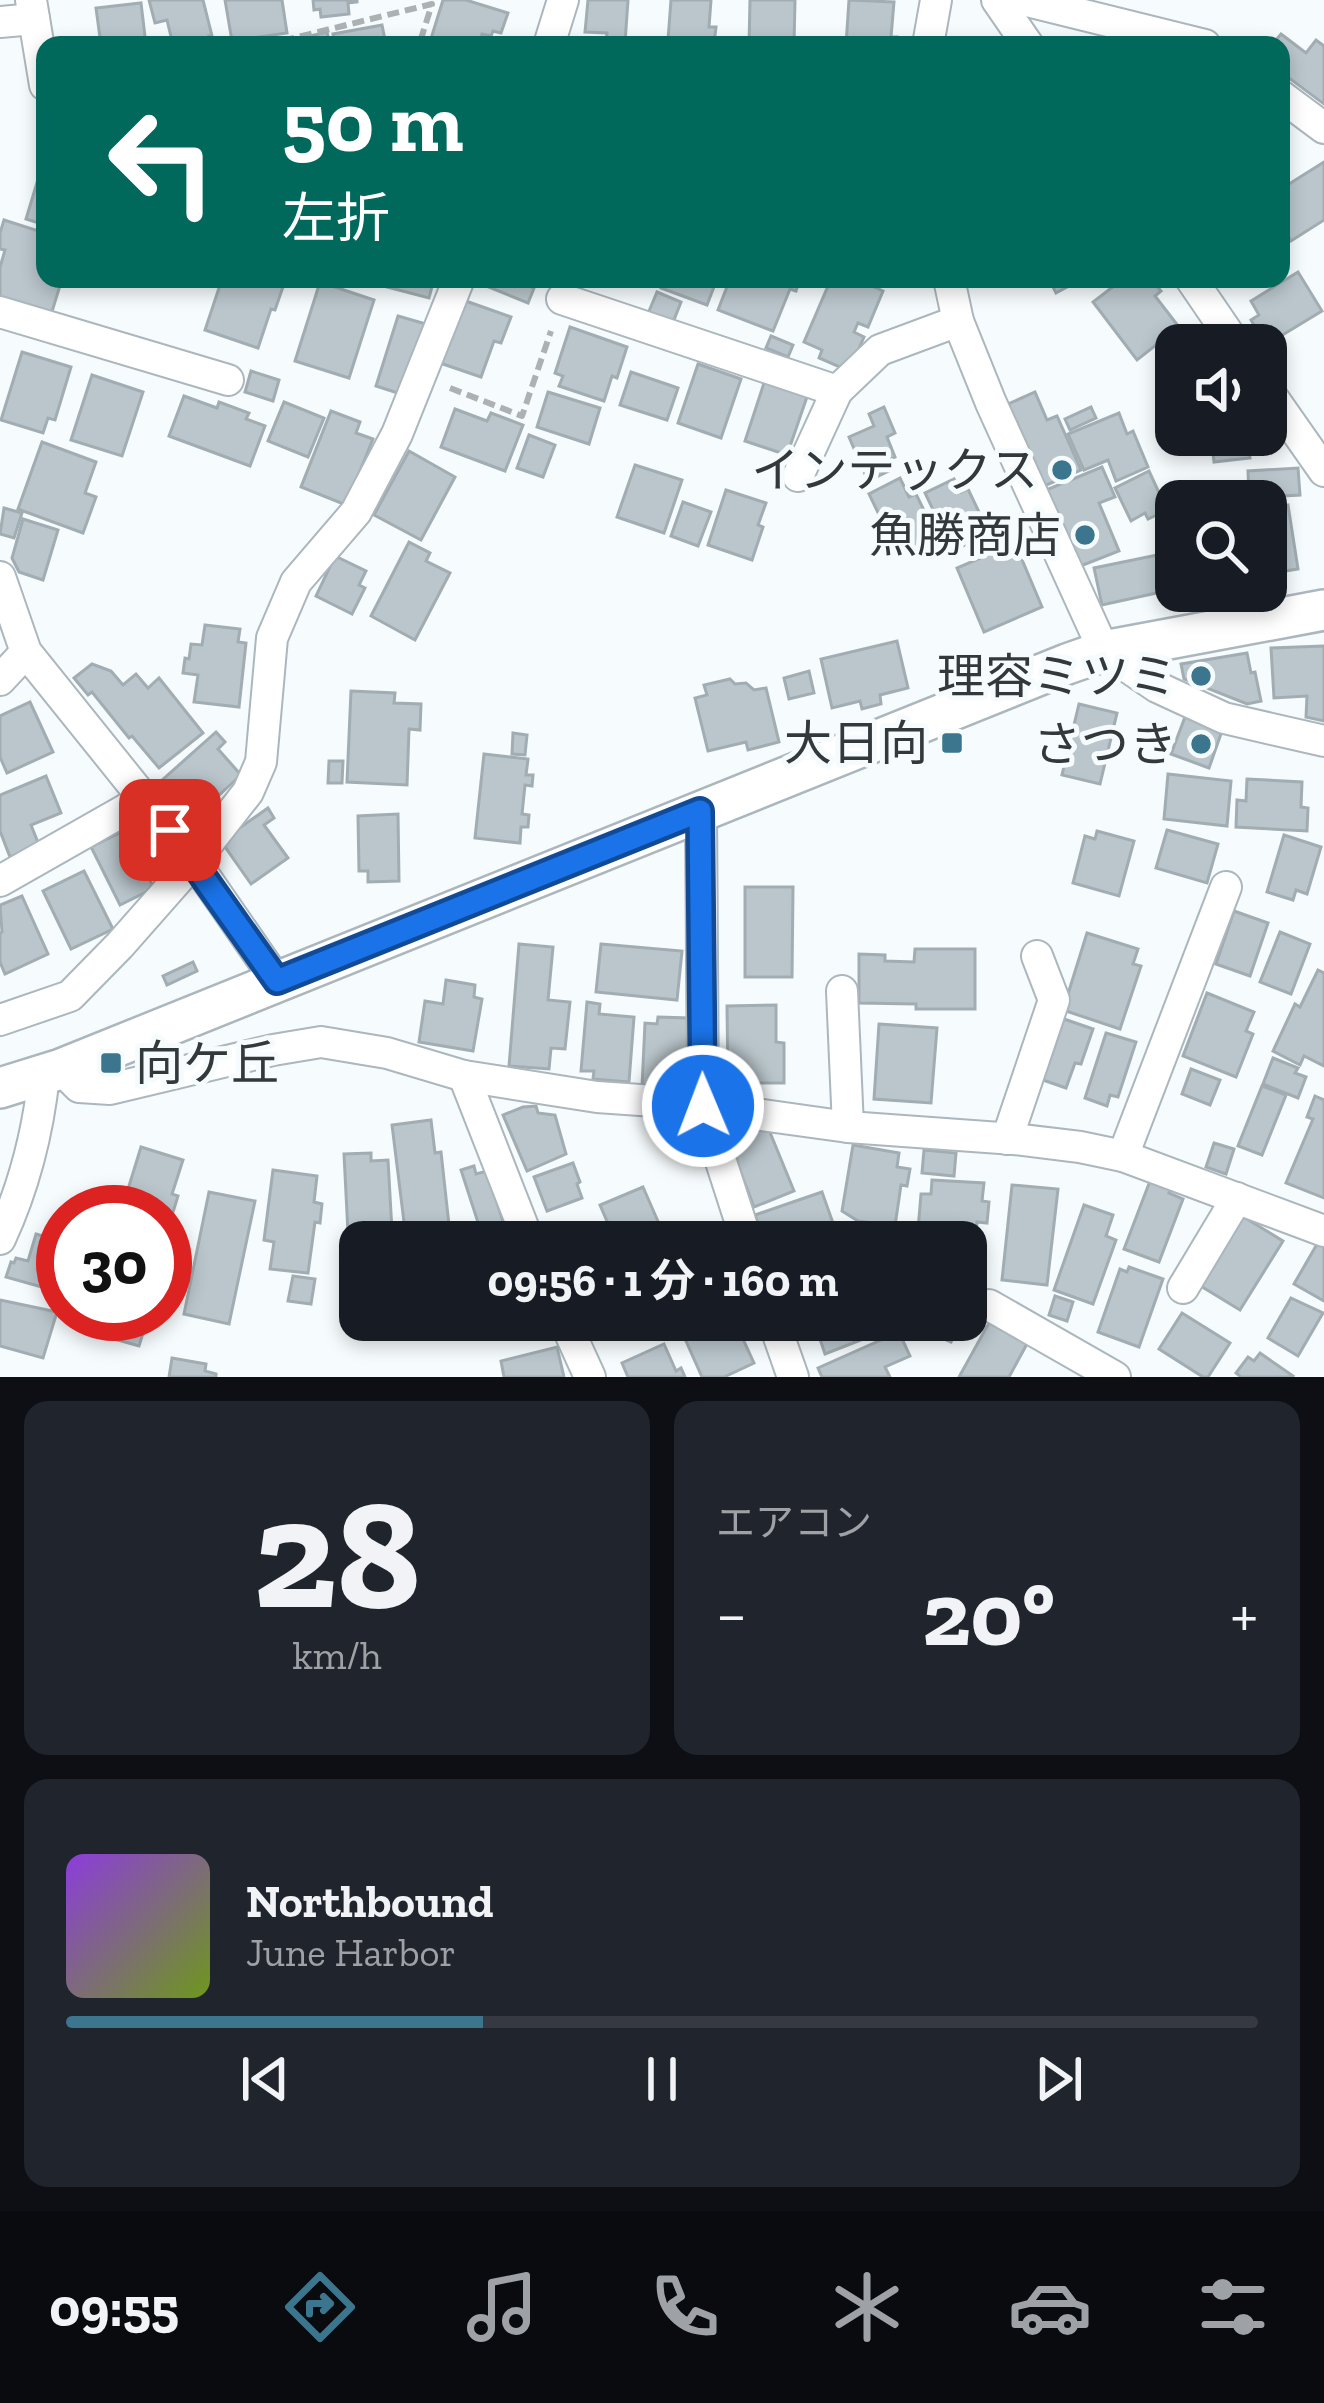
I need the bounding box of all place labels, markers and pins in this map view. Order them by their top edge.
place label: インテックス [751,442,1038,499]
marker: インテックス [1049,457,1075,483]
place label: 魚勝商店 [869,507,1061,564]
marker: 魚勝商店 [1072,522,1098,548]
place label: 理容ミツミ [937,648,1177,705]
marker: 理容ミツミ [1188,663,1214,689]
place label: 大日向 [784,715,928,772]
place label: さつき [1033,716,1177,773]
marker: 大日向 [939,730,965,756]
marker: さつき [1188,731,1214,757]
pin [119,779,221,881]
place label: 向ケ丘 [135,1035,279,1092]
marker: 向ケ丘 [98,1050,124,1076]

